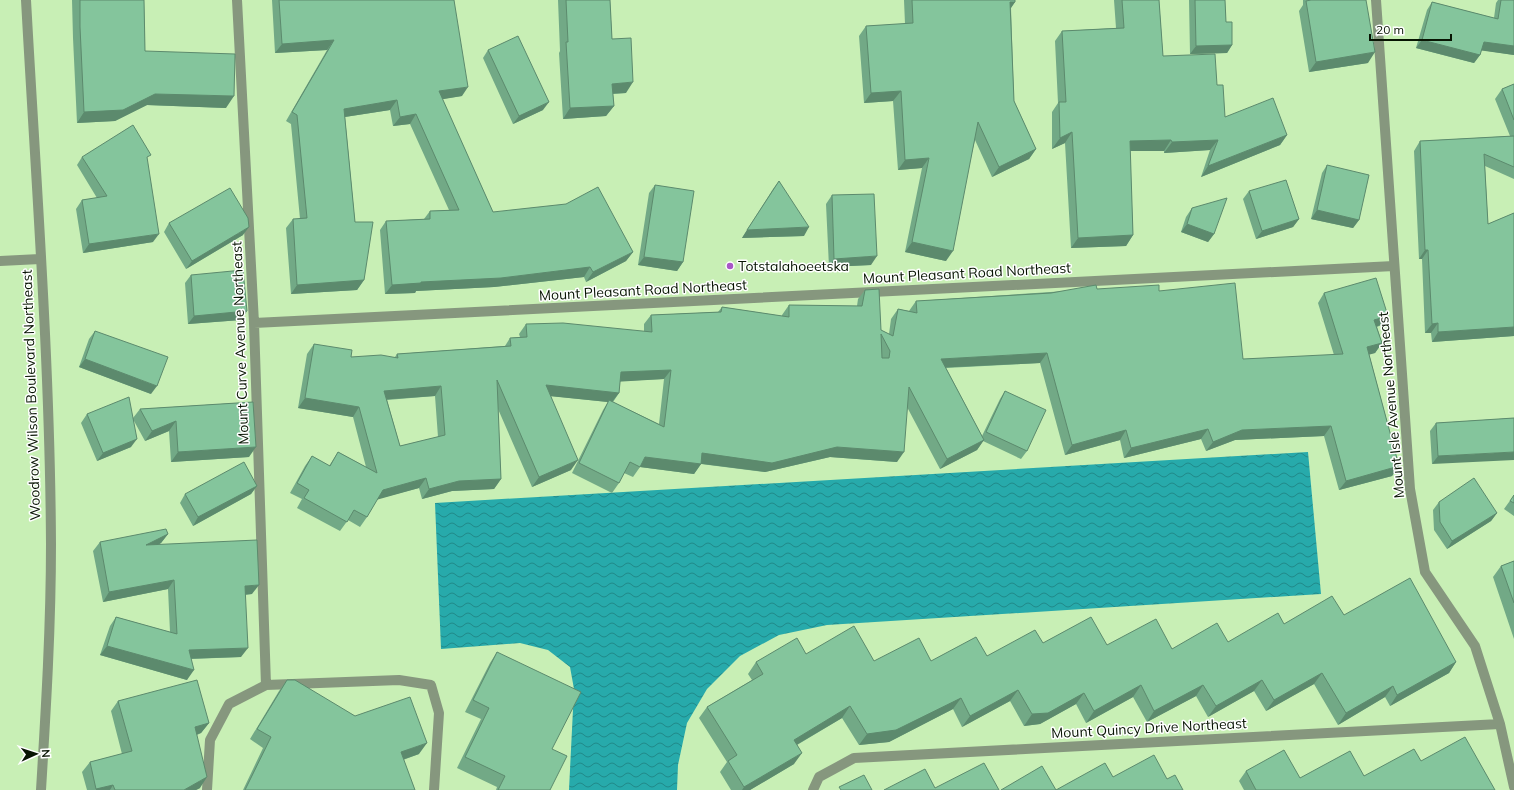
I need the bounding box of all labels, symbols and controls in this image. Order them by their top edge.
scale bar [1370,16,1451,42]
text: 20 m [1376,22,1404,37]
street label: Mount Curve Avenue Northeast [227,241,253,445]
place label: Totstalahoeetska [738,257,849,275]
street label: Mount Pleasant Road Northeast [863,259,1072,287]
marker: Totstalahoeetska [725,261,735,271]
street label: Woodrow Wilson Boulevard Northeast [18,269,44,521]
street label: Mount Pleasant Road Northeast [539,276,748,304]
street label: Mount Isle Avenue Northeast [1374,311,1408,499]
street label: Mount Quincy Drive Northeast [1051,714,1247,742]
north arrow [16,734,56,774]
text: N [39,749,53,758]

